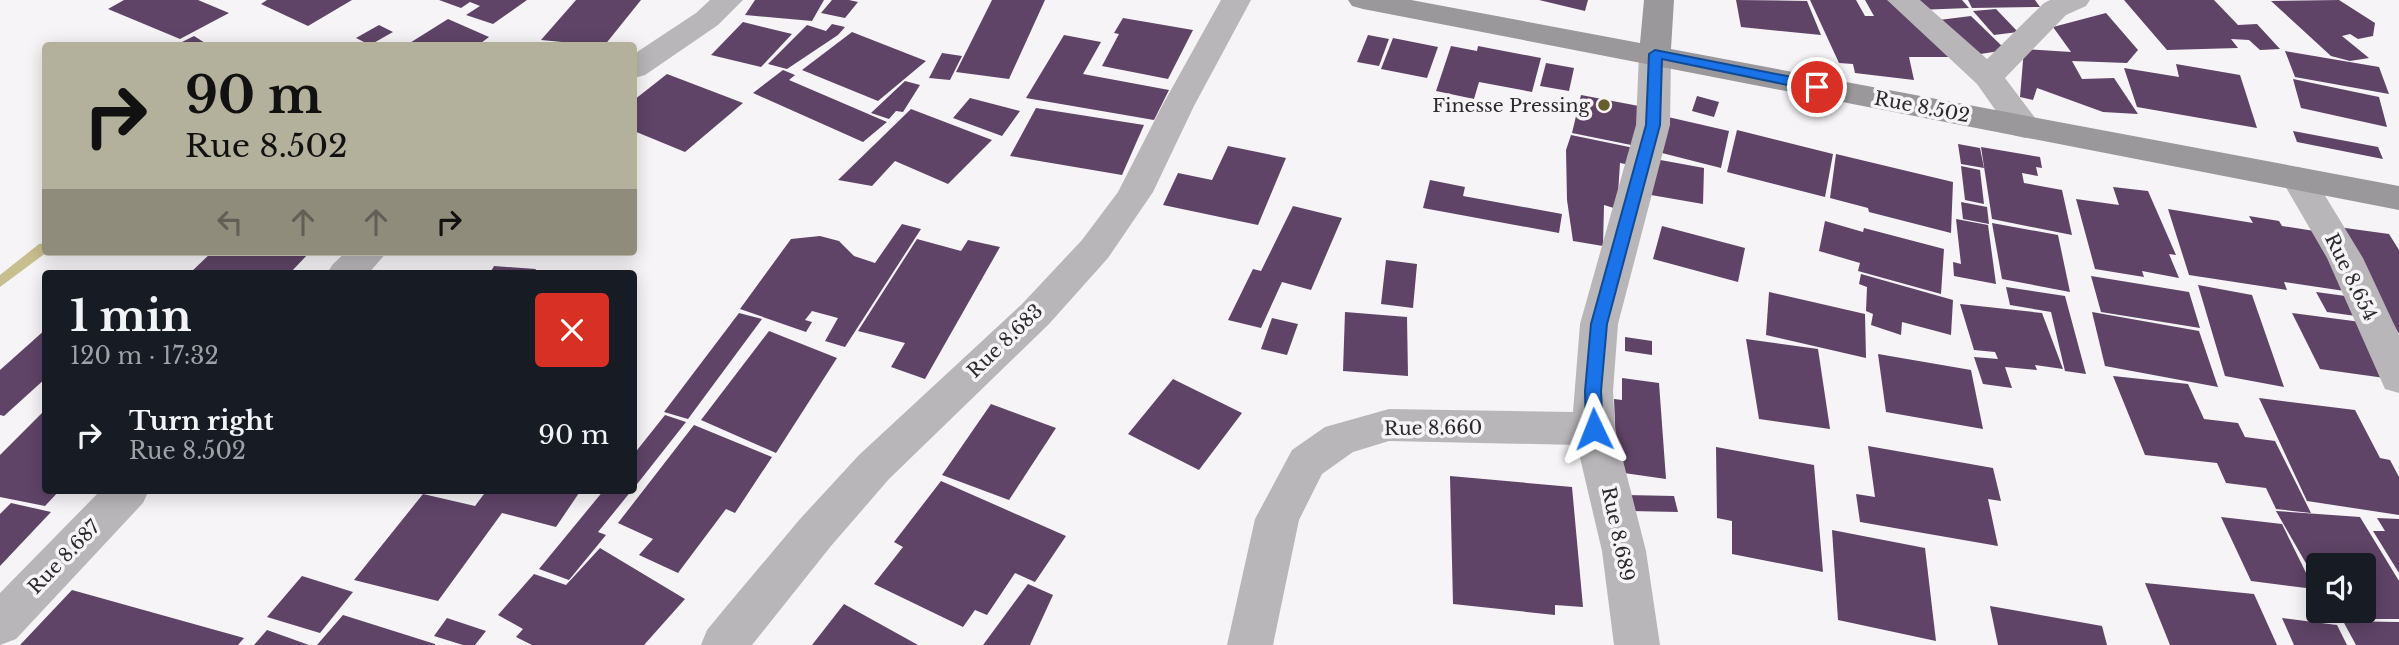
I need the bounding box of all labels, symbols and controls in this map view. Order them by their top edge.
pin [1787,57,1847,117]
text: 90 m [185,65,322,126]
icon: arrive [1798,68,1836,106]
icon: right [70,70,161,161]
street label: Rue 8.502 [1872,86,1972,128]
place label: Finesse Pressing [1432,94,1591,117]
marker: Finesse Pressing [1596,97,1612,113]
text: Rue 8.502 [185,126,348,166]
icon: left [211,203,249,241]
icon: ahead [284,203,322,241]
icon: ahead [357,203,395,241]
icon: right [430,203,468,241]
street label: Rue 8.654 [2320,230,2382,324]
text: 1 min [70,290,192,342]
button: close [535,293,609,367]
street label: Rue 8.683 [963,299,1047,383]
text: 120 m · 17:32 [70,342,219,370]
position arrow [1557,392,1631,466]
text: Turn right [129,405,274,437]
icon: right [70,416,108,454]
street label: Rue 8.660 [1384,416,1482,440]
text: 90 m [538,419,609,451]
text: Rue 8.502 [129,437,246,465]
street label: Rue 8.689 [1597,485,1639,583]
street label: Rue 8.687 [23,515,105,599]
map controls [2306,553,2376,623]
button: sound [2306,553,2376,623]

